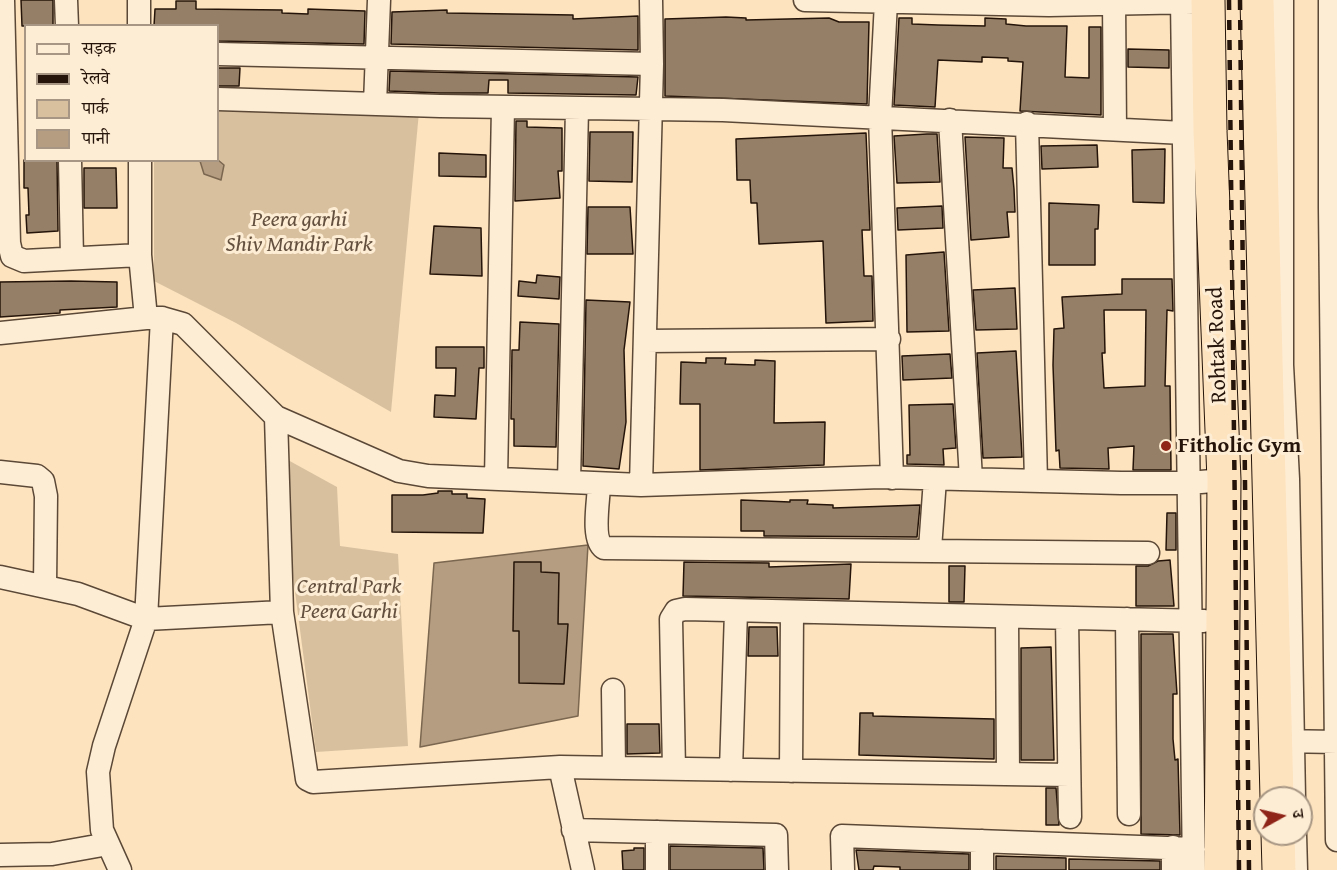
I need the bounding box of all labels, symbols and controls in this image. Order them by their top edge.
legend [24,24,219,162]
text: सड़क [82,34,116,61]
text: रेलवे [82,64,110,91]
text: पार्क [82,94,109,121]
text: पानी [82,124,109,151]
park label: Peera garhi Shiv Mandir Park [226,207,372,258]
street label: Rohtak Road [1203,286,1233,404]
place label: Fitholic Gym [1178,433,1301,459]
marker: Fitholic Gym [1159,439,1173,453]
park label: Central Park Peera Garhi [297,574,401,626]
north arrow [1253,786,1313,846]
text: उ [1286,808,1311,819]

